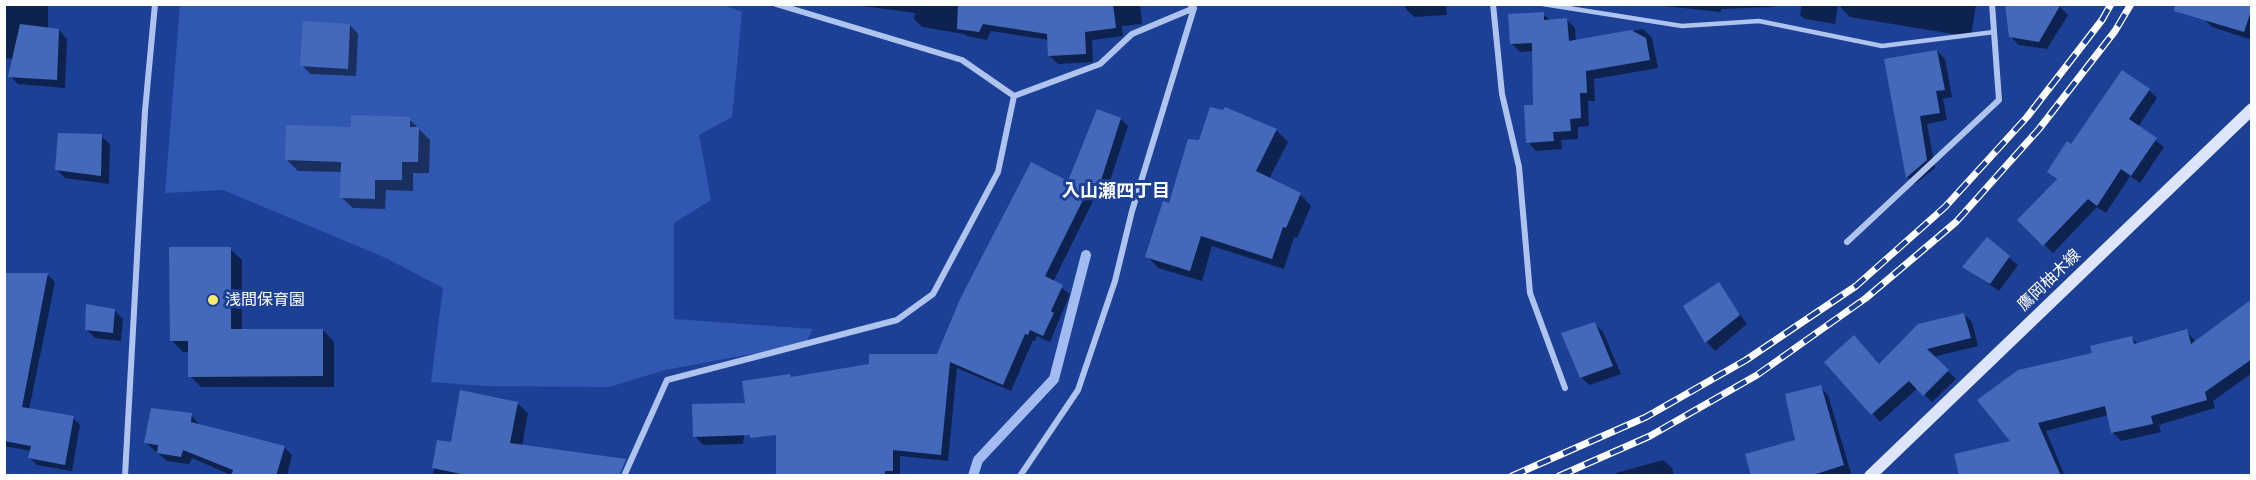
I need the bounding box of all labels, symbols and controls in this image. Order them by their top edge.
district label: 入山瀬四丁目 [1062,180,1170,202]
street label: 鷹岡柚木線 [2014,245,2084,315]
place label: 浅間保育園 [225,290,305,310]
marker: 浅間保育園 [206,293,220,307]

